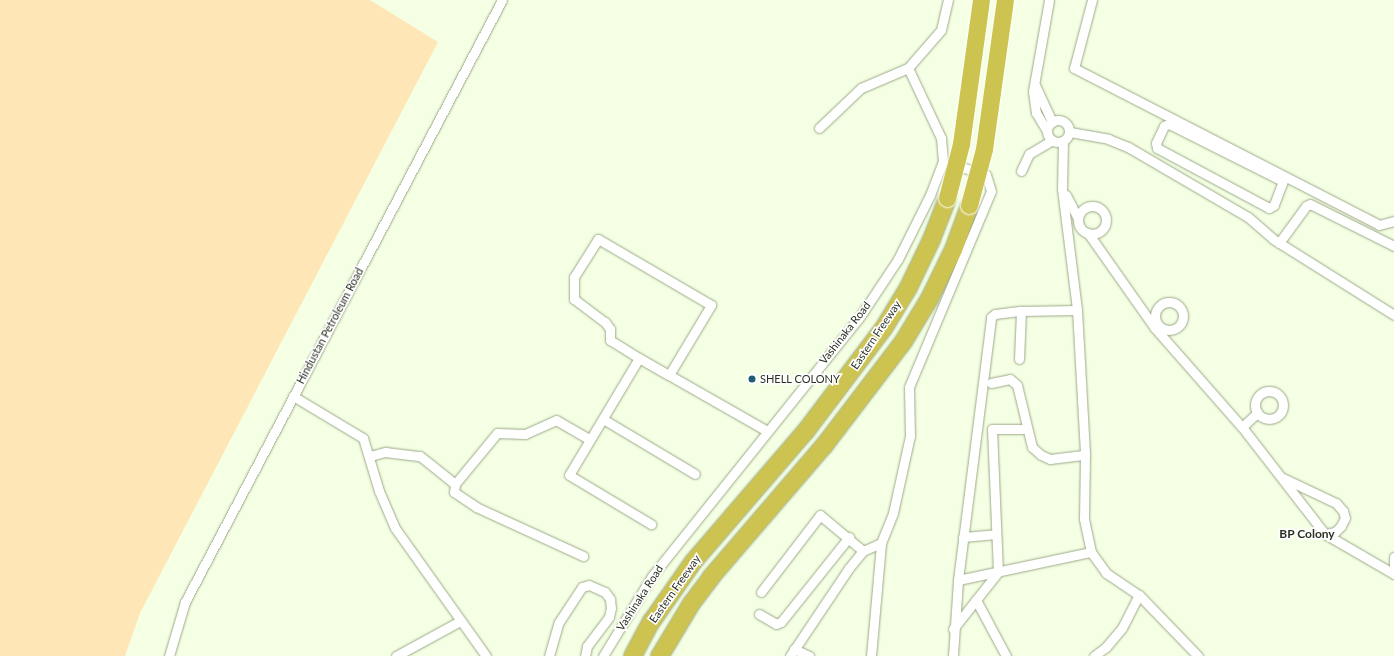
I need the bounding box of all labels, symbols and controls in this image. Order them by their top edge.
street label: Hindustan Petroleum Road [294,266,366,386]
street label: Eastern Freeway [848,298,904,372]
street label: Vashinaka Road [817,299,873,367]
place label: SHELL COLONY [760,372,840,386]
marker: SHELL COLONY [747,374,757,384]
district label: BP Colony [1279,527,1335,541]
street label: Eastern Freeway [647,553,703,625]
street label: Vashinaka Road [614,563,666,633]

